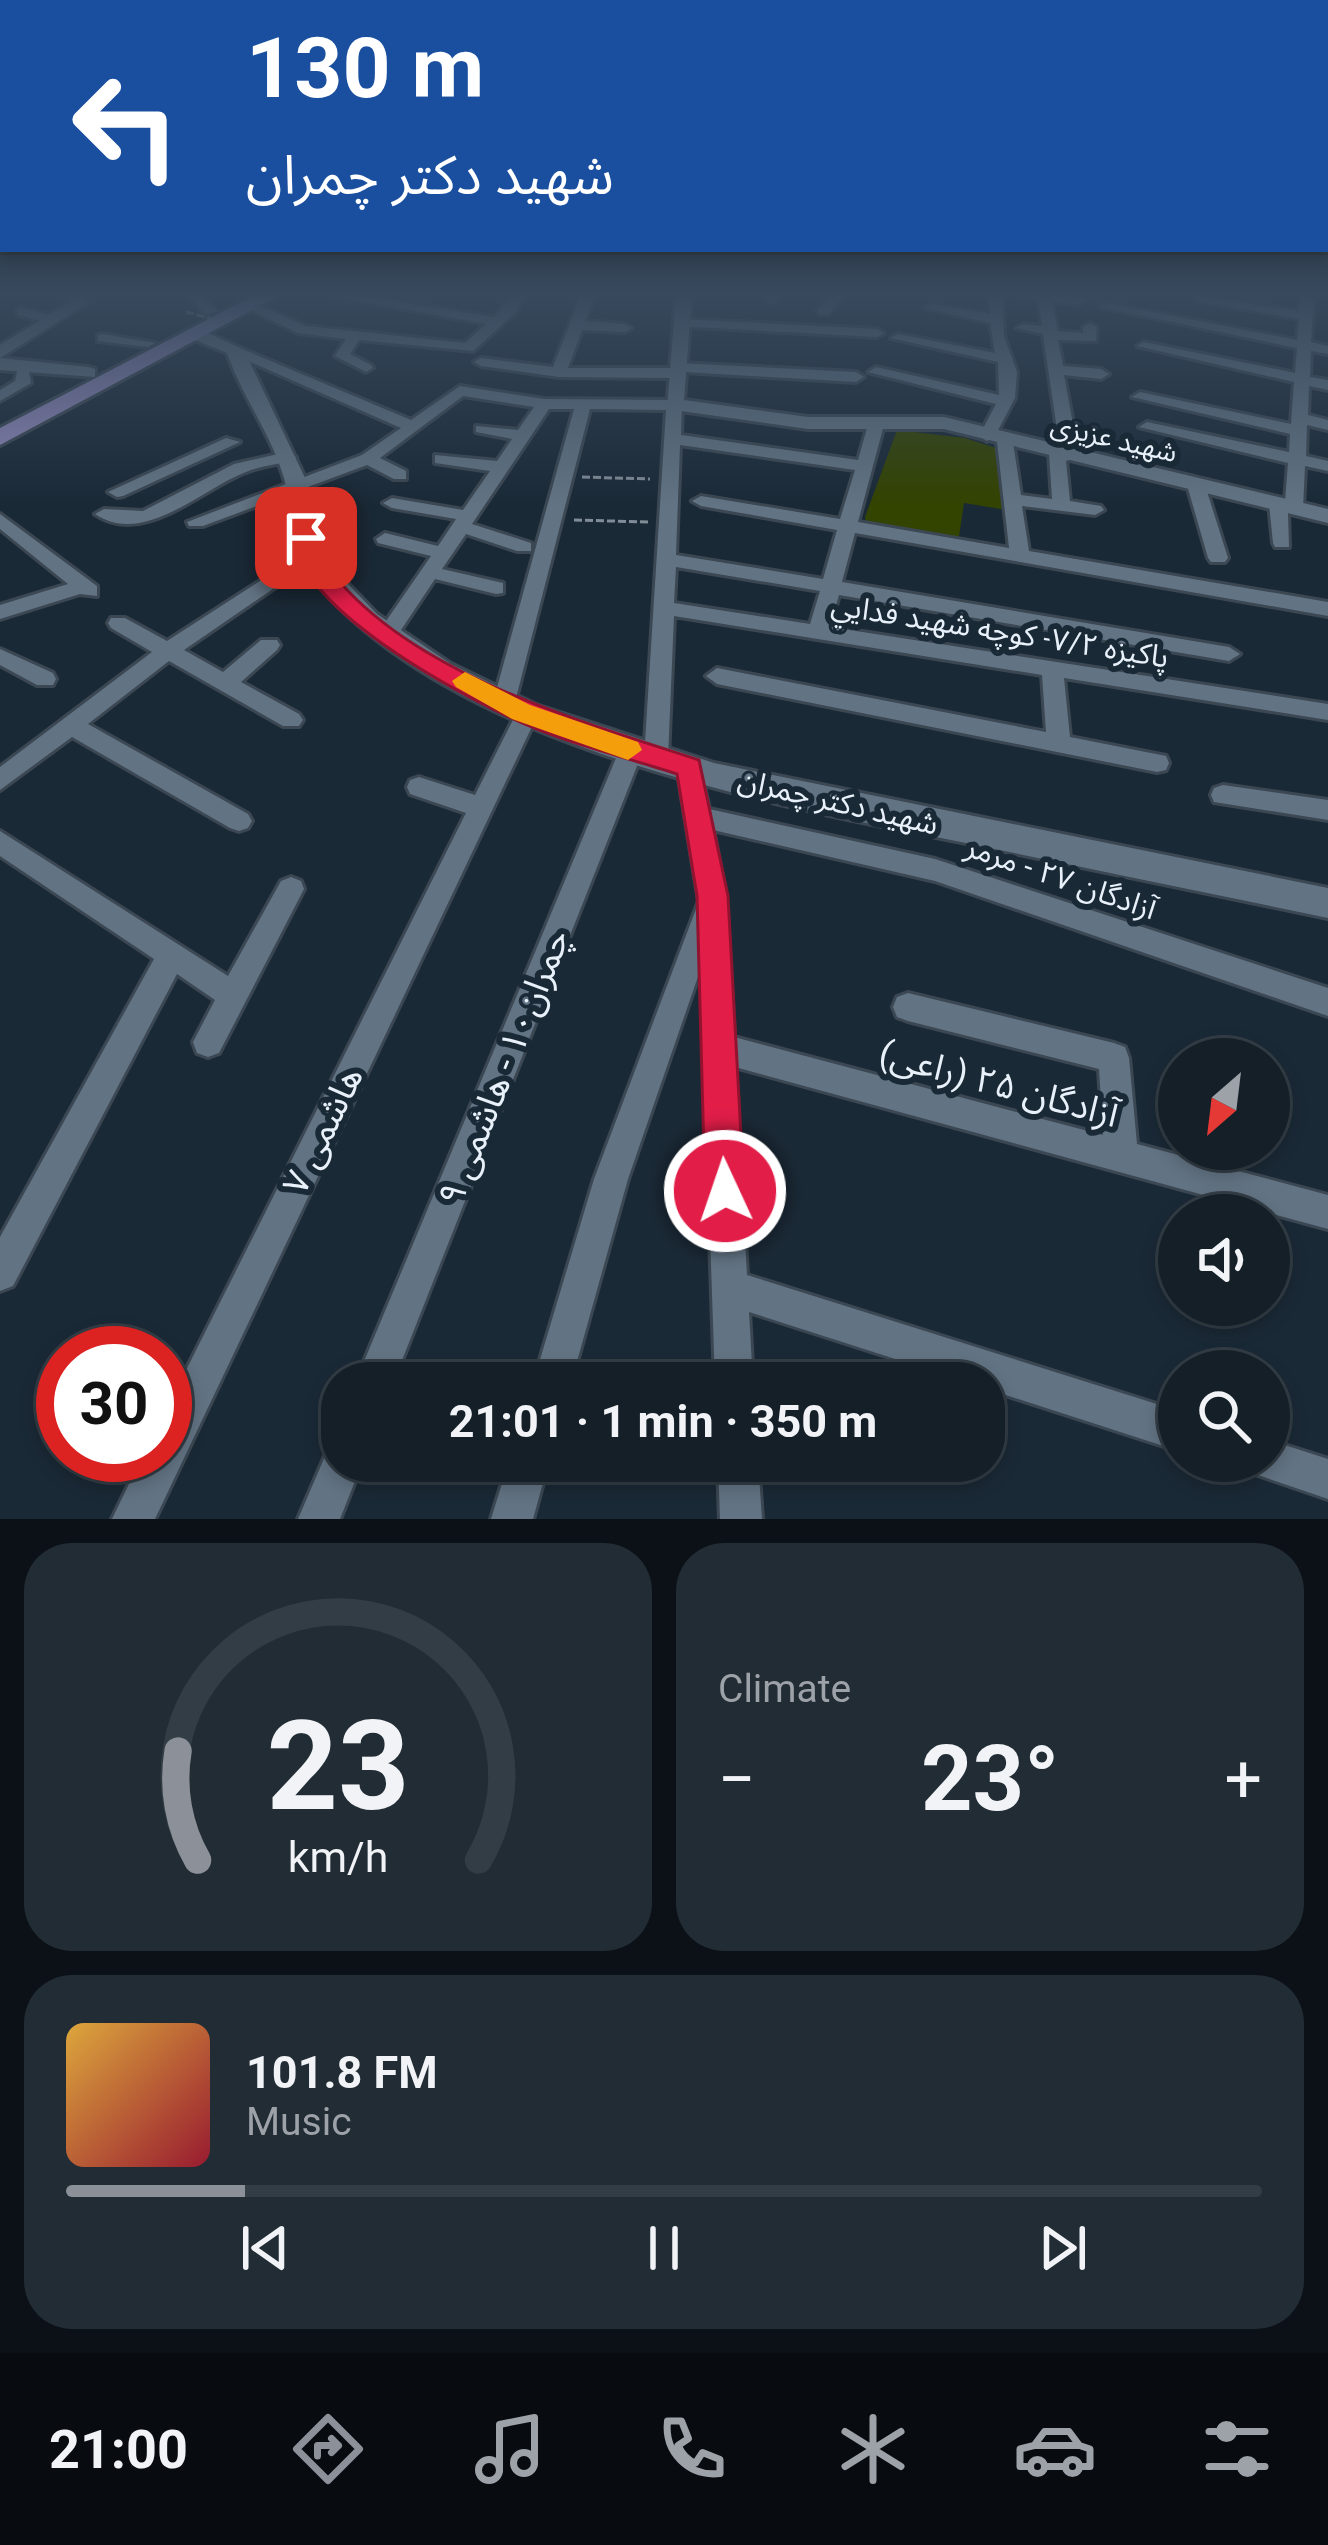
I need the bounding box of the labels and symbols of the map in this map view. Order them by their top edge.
street label: شهید عزیزی [1048,409,1180,469]
pin [255,487,357,589]
street label: پاکیزه ۷/۲- كوچه شهيد فدايي [828,587,1171,680]
street label: شهید دکتر چمران [734,761,942,844]
street label: آزادگان ۲۷ - مرمر [960,828,1162,927]
street label: چمران۱۰ - هاشمی ۹ [429,923,580,1212]
street label: آزادگان ۲۵ (راعی) [875,1032,1124,1136]
north arrow [1158,1038,1290,1170]
street label: هاشمی ۷ [274,1060,372,1201]
position arrow [662,1128,788,1254]
speed limit sign: 30 [36,1326,192,1482]

